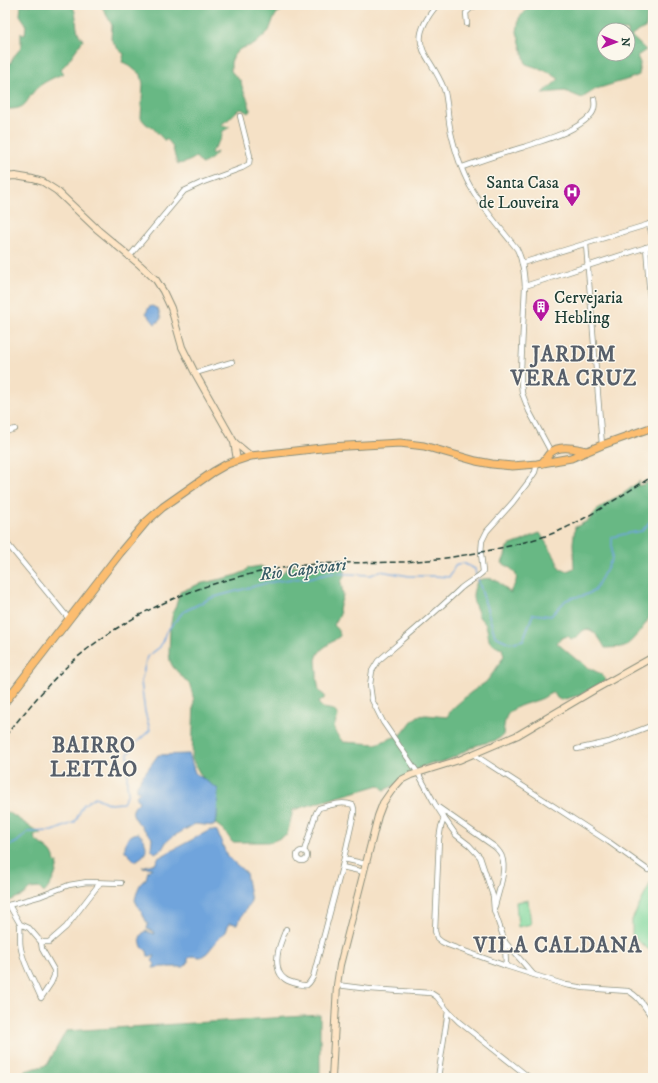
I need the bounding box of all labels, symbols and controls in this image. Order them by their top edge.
north arrow [596,22,636,62]
text: N [618,38,632,47]
place label: Santa Casa de Louveira [479,172,560,214]
hospital icon: Santa Casa de Louveira [562,182,582,207]
place label: Cervejaria Hebling [554,287,623,329]
building icon: Cervejaria Hebling [531,297,551,322]
district label: JARDIM VERA CRUZ [510,342,637,392]
water label: Rio Capivari [258,554,349,586]
district label: BAIRRO LEITÃO [50,733,138,783]
district label: VILA CALDANA [473,933,642,959]

